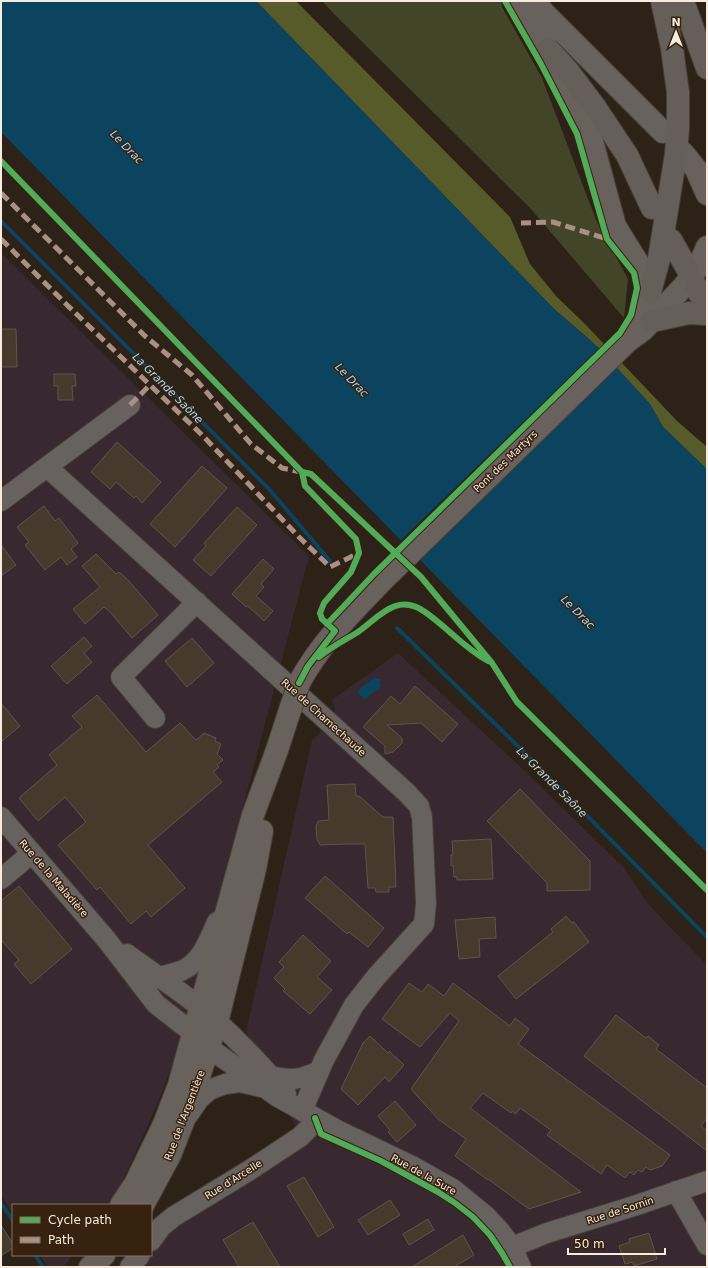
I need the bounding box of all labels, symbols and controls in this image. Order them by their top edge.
north arrow [656,12,696,52]
text: N [671,16,681,29]
water label: Le Drac [107,128,146,167]
water label: La Grande Saône [130,350,206,427]
water label: Le Drac [332,361,371,400]
street label: Pont des Martyrs [471,428,539,495]
water label: Le Drac [558,593,597,632]
street label: Rue de Chamechaude [279,676,368,758]
water label: La Grande Saône [514,744,590,821]
street label: Rue de la Maladière [17,837,90,919]
street label: Rue de l'Argentière [162,1068,207,1162]
street label: Rue de la Sure [389,1152,458,1197]
street label: Rue d'Arcelle [203,1157,264,1201]
street label: Rue de Sornin [585,1194,655,1226]
legend [12,1204,152,1256]
text: Cycle path [48,1213,112,1227]
scale bar [568,1230,665,1256]
text: Path [48,1233,74,1247]
text: 50 m [574,1237,605,1251]

